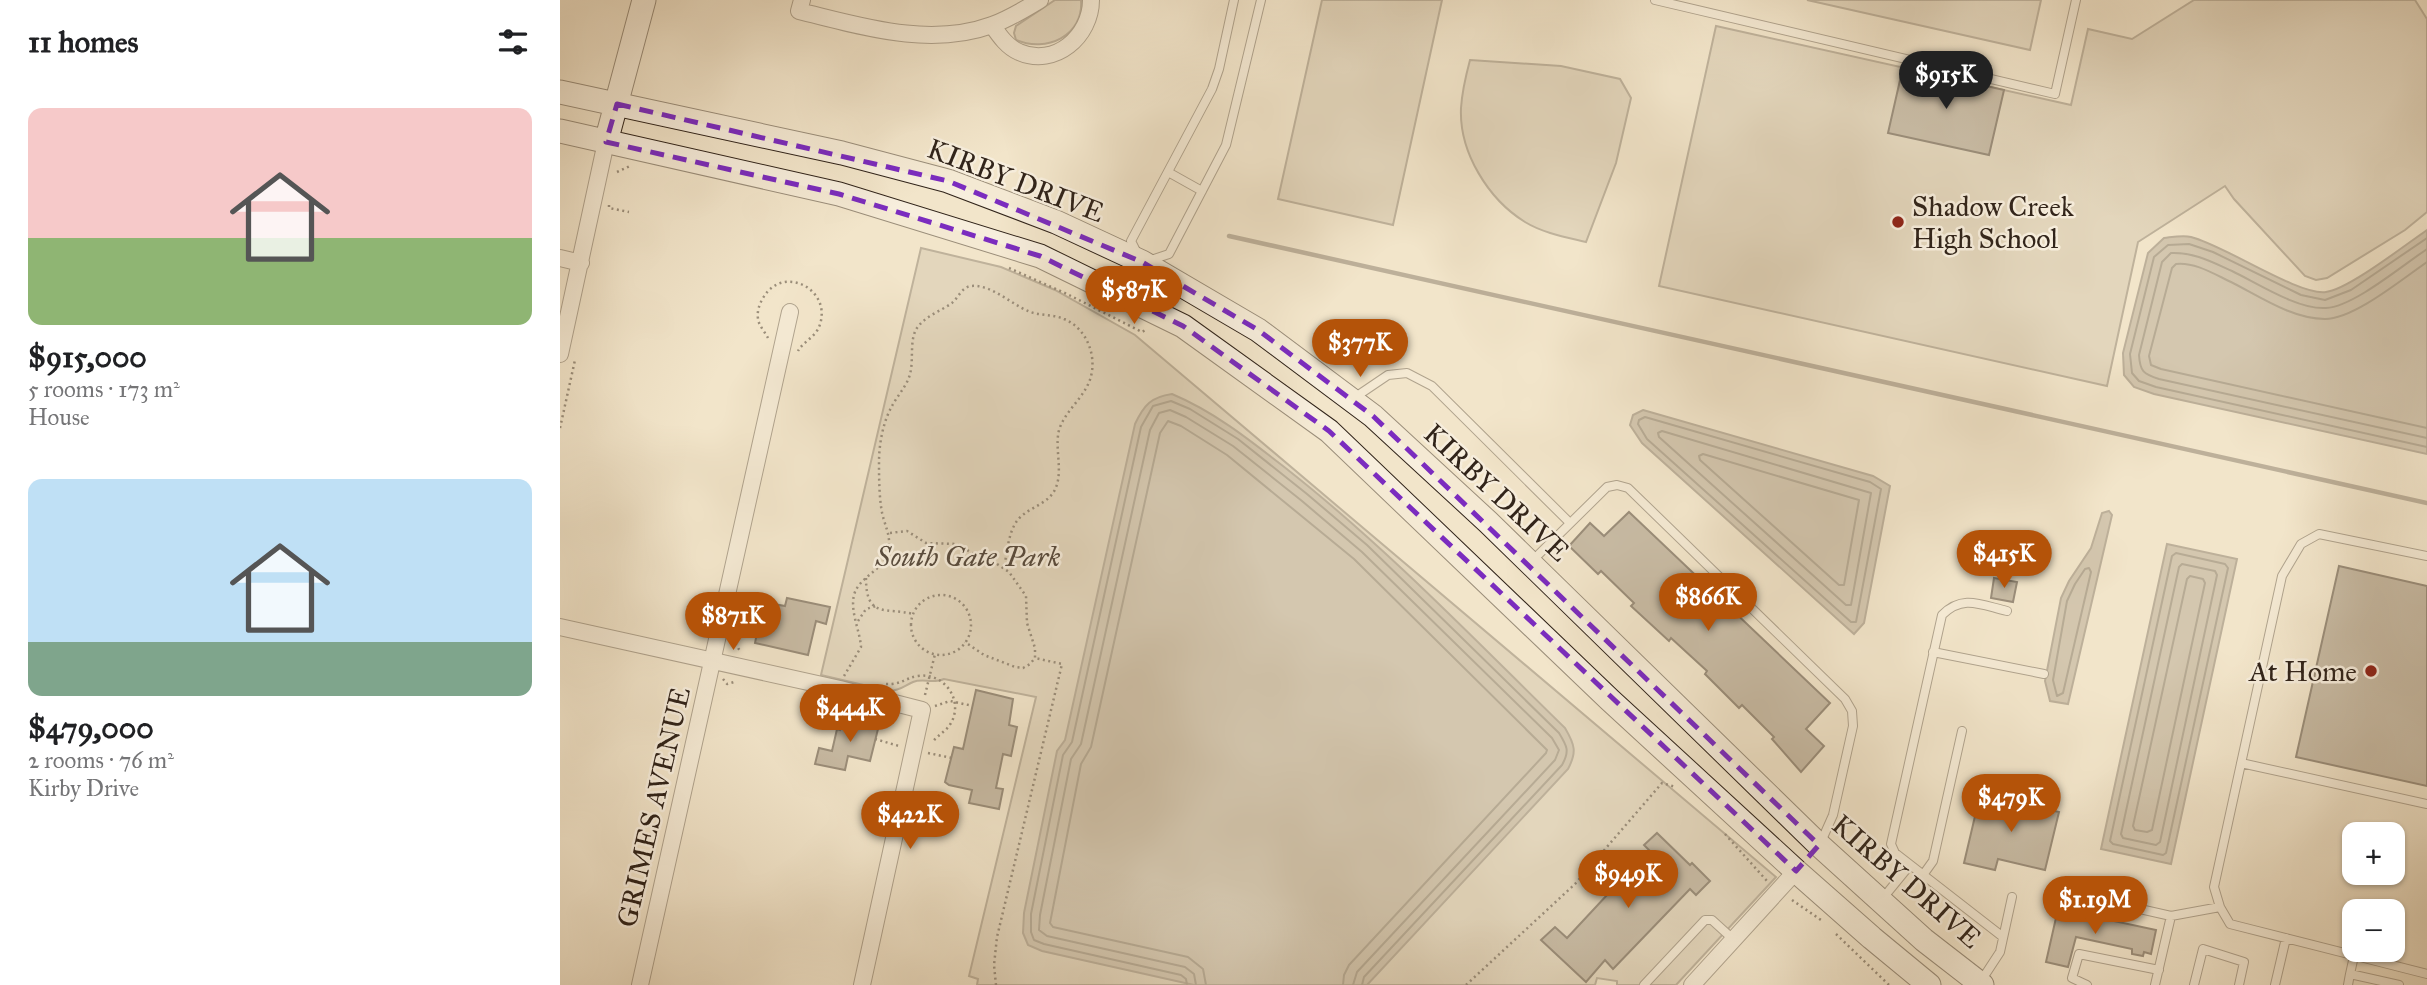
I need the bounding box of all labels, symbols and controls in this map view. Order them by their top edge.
icon: filters [494,23,532,61]
text: 11 homes [28,24,139,60]
pin: $915K [1897,52,1995,111]
text: $915K [1915,60,1977,88]
street label: KIRBY DRIVE [922,131,1109,230]
icon: home [217,154,343,280]
place label: Shadow Creek High School [1912,189,2074,256]
marker: Shadow Creek High School [1890,214,1906,230]
pin: $587K [1085,266,1183,326]
text: $587K [1101,275,1167,303]
pin: $377K [1311,320,1409,379]
text: $377K [1328,328,1392,356]
text: $915,000 [28,339,147,375]
text: 5 rooms · 173 m² [28,375,180,403]
text: House [28,403,90,431]
street label: KIRBY DRIVE [1417,416,1577,569]
icon: home [217,525,343,651]
pin: $415K [1955,530,2053,590]
park label: South Gate Park [874,539,1061,574]
text: $415K [1973,539,2035,567]
pin: $866K [1659,574,1757,633]
text: $866K [1675,582,1741,610]
pin: $871K [684,592,782,652]
text: $871K [701,601,765,629]
place label: At Home [2248,654,2357,689]
marker: At Home [2363,663,2379,679]
street label: GRIMES AVENUE [609,684,698,931]
pin: $444K [801,684,899,744]
text: $444K [816,693,884,721]
text: $479,000 [28,710,154,746]
text: 2 rooms · 76 m² [28,746,174,774]
text: Kirby Drive [28,774,139,802]
pin: $479K [1962,774,2060,834]
text: $479K [1978,783,2044,811]
pin: $422K [861,792,959,851]
text: $422K [877,800,943,828]
street label: KIRBY DRIVE [1825,807,1989,956]
map controls [2342,822,2405,962]
button: + [2342,822,2405,885]
pin: $949K [1579,850,1677,910]
text: $949K [1594,859,1662,887]
pin: $1.19M [2038,876,2152,936]
text: $1.19M [2059,885,2131,913]
button: − [2342,899,2405,962]

